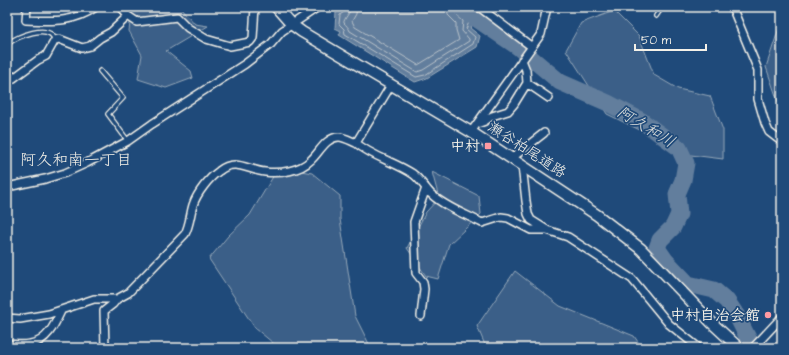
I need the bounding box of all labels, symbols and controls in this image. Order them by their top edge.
scale bar [635,26,706,52]
text: 50 m [641,32,672,49]
water label: 阿久和川 [613,101,679,153]
street label: 瀬谷柏尾道路 [484,117,570,183]
place label: 中村 [450,136,480,157]
marker: 中村 [483,141,493,151]
district label: 阿久和南一丁目 [20,149,132,171]
place label: 中村自治会館 [670,305,760,326]
marker: 中村自治会館 [763,310,773,320]

